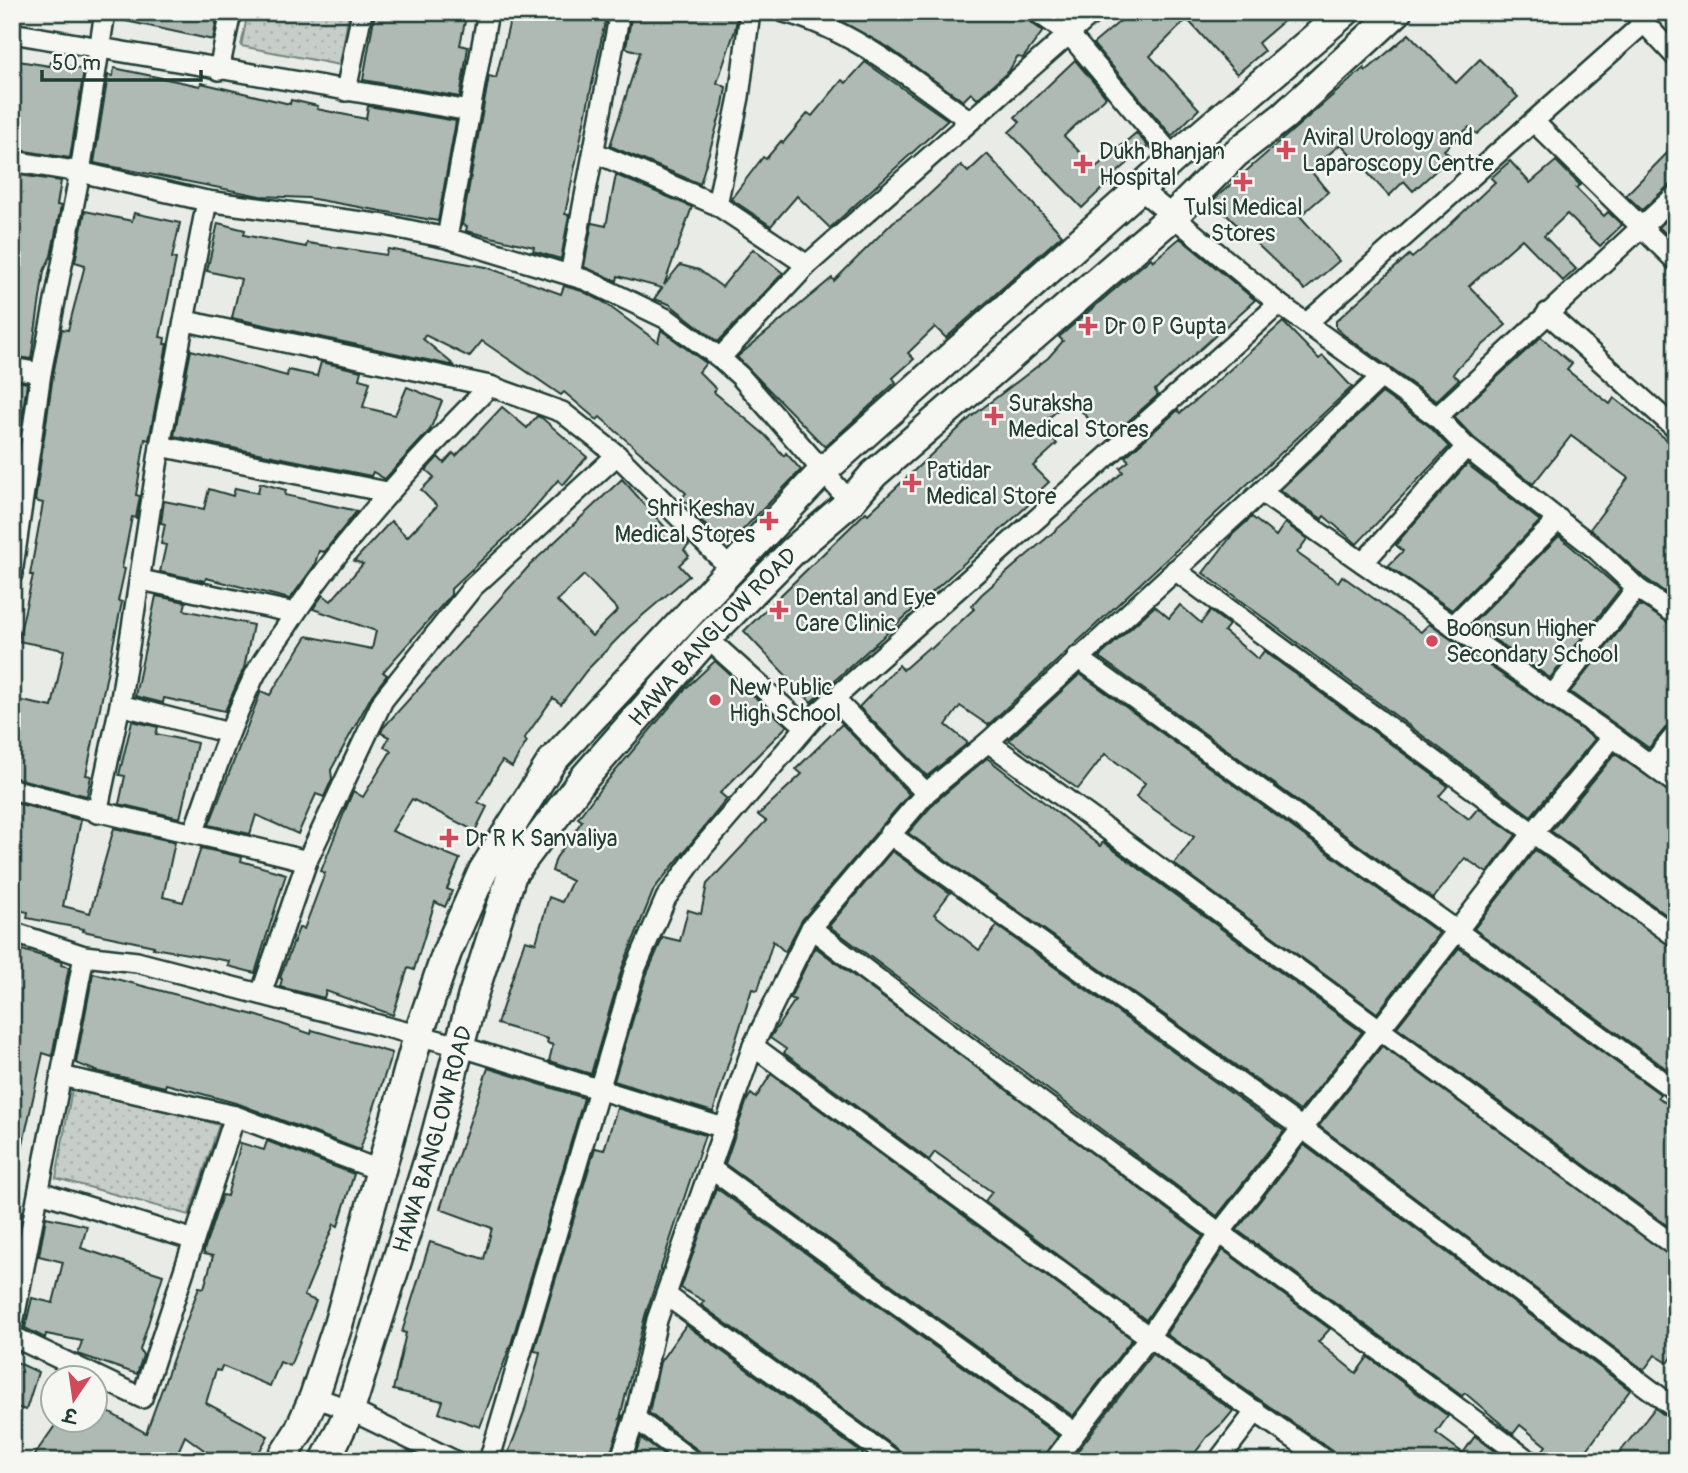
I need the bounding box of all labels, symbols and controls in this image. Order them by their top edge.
scale bar [42,38,201,82]
text: 50 m [52,50,101,77]
place label: Aviral Urology and Laparoscopy Centre [1302,123,1494,178]
place label: Dukh Bhanjan Hospital [1099,137,1225,192]
marker: Aviral Urology and Laparoscopy Centre [1276,140,1296,160]
marker: Dukh Bhanjan Hospital [1073,154,1093,174]
marker: Tulsi Medical Stores [1235,174,1251,190]
place label: Tulsi Medical Stores [1183,193,1303,248]
place label: Dr O P Gupta [1104,312,1227,341]
marker: Dr O P Gupta [1078,316,1098,336]
place label: Suraksha Medical Stores [1008,389,1149,444]
marker: Suraksha Medical Stores [986,408,1002,424]
place label: Patidar Medical Store [926,456,1057,511]
marker: Patidar Medical Store [904,475,920,491]
place label: Shri Keshav Medical Stores [614,494,755,549]
marker: Shri Keshav Medical Stores [761,513,777,529]
street label: HAWA BANGLOW ROAD [622,541,803,732]
place label: Dental and Eye Care Clinic [795,583,936,638]
marker: Dental and Eye Care Clinic [769,600,789,620]
place label: Boonsun Higher Secondary School [1446,614,1619,669]
marker: Boonsun Higher Secondary School [1424,633,1440,649]
place label: New Public High School [729,673,841,728]
marker: New Public High School [707,692,723,708]
place label: Dr R K Sanvaliya [465,824,617,853]
marker: Dr R K Sanvaliya [439,828,459,848]
street label: HAWA BANGLOW ROAD [386,1023,479,1256]
north arrow [38,1364,108,1434]
text: उ [59,1401,81,1428]

